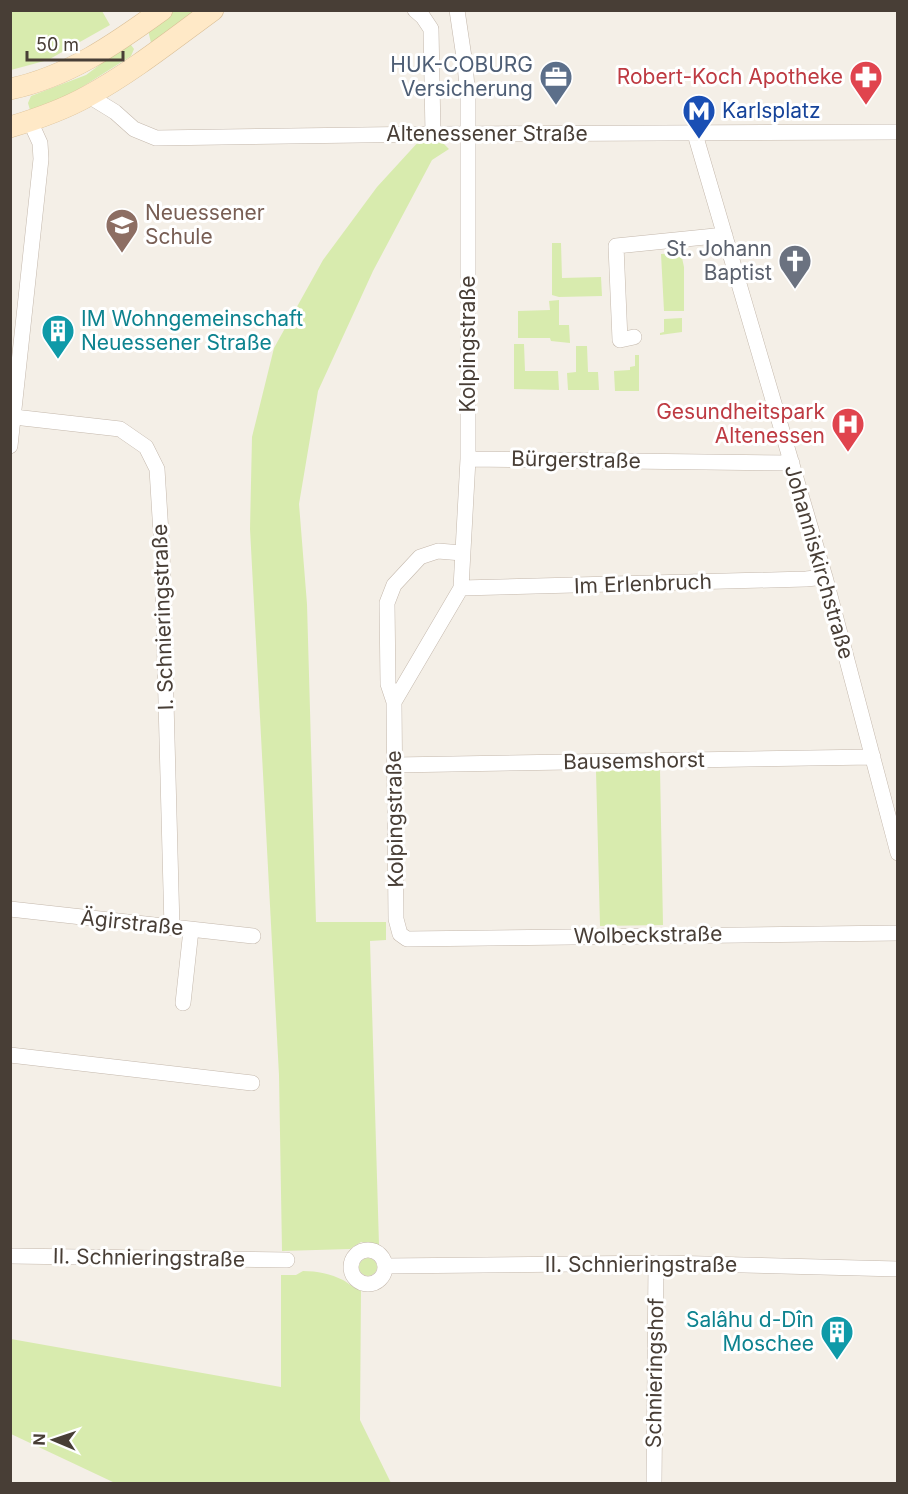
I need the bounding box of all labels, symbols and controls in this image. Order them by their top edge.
scale bar [27,24,123,62]
text: 50 m [36,34,79,55]
place label: HUK-COBURG Versicherung [390,52,533,101]
office icon: HUK-COBURG Versicherung [538,59,574,106]
pharmacy icon: Robert-Koch Apotheke [848,59,884,106]
place label: Robert-Koch Apotheke [617,64,843,89]
metro station icon: Karlsplatz [681,93,717,140]
place label: Karlsplatz [722,98,821,123]
street label: Altenessener Straße [386,121,588,146]
place label: Neuessener Schule [145,200,265,249]
school or university icon: Neuessener Schule [104,207,140,254]
place label: St. Johann Baptist [666,236,772,285]
church icon: St. Johann Baptist [777,243,813,290]
street label: Kolpingstraße [455,275,480,413]
place label: IM Wohngemeinschaft Neuessener Straße [81,306,303,355]
building icon: IM Wohngemeinschaft Neuessener Straße [40,313,76,360]
place label: Gesundheitspark Altenessen [656,399,825,448]
hospital icon: Gesundheitspark Altenessen [830,406,866,453]
street label: Bürgerstraße [511,446,641,473]
street label: Johanniskirchstraße [780,462,859,662]
street label: I. Schnieringstraße [147,523,178,711]
street label: Im Erlenbruch [574,569,712,598]
street label: Bausemshorst [563,747,705,774]
street label: Kolpingstraße [381,750,408,888]
street label: Ägirstraße [79,904,185,940]
street label: Wolbeckstraße [573,921,723,948]
street label: II. Schnieringstraße [53,1243,245,1272]
street label: II. Schnieringstraße [545,1252,737,1277]
street label: Schnieringshof [641,1298,668,1448]
place label: Salâhu d-Dîn Moschee [686,1307,814,1356]
building icon: Salâhu d-Dîn Moschee [819,1314,855,1361]
north arrow [24,1410,84,1470]
text: N [29,1433,49,1446]

